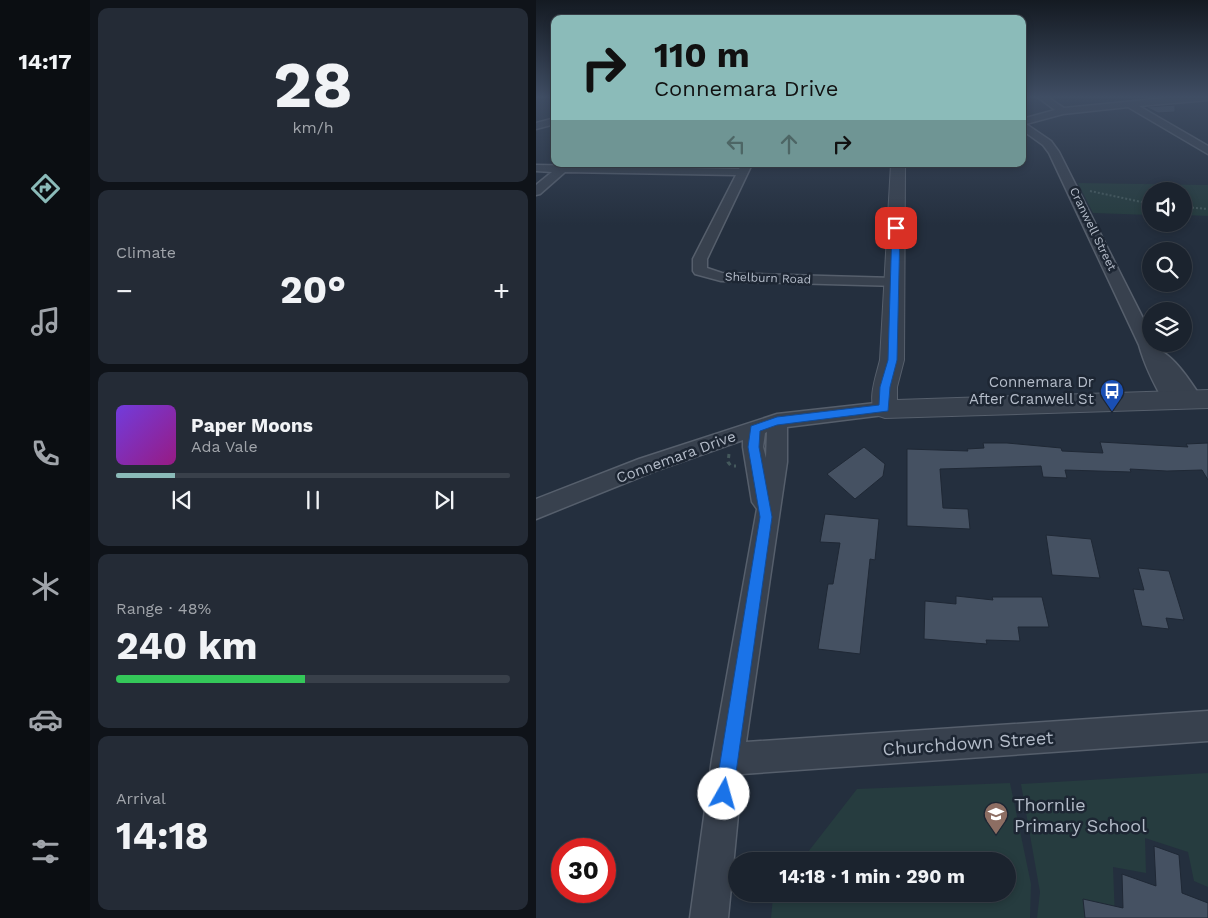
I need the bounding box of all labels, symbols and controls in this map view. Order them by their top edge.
text: 110 m [654,34,750,76]
icon: right [571,35,636,100]
text: 28 [273,47,353,123]
text: 14:17 [18,49,72,74]
text: Connemara Drive [654,76,838,101]
text: km/h [292,118,334,137]
icon: left [722,130,750,158]
icon: ahead [775,130,803,158]
icon: right [828,130,856,158]
icon: directions [28,171,63,206]
map controls [1142,182,1192,352]
button: sound [1142,182,1192,232]
street label: Cranwell Street [1067,185,1119,273]
pin [875,207,917,249]
icon: arrive [882,214,910,242]
button: search [1142,242,1192,292]
text: Climate [116,243,176,262]
text: 20° [280,268,346,312]
street label: Shelburn Road [725,269,811,287]
text: − [116,274,133,307]
text: + [493,274,510,307]
button: layers [1142,302,1192,352]
icon: music [28,304,63,339]
place label: Connemara Dr After Cranwell St [969,373,1095,408]
bus stop icon: Connemara Dr After Cranwell St [1099,378,1125,412]
text: Paper Moons [191,414,313,437]
street label: Connemara Drive [614,427,738,487]
icon: phone [28,436,63,471]
text: Ada Vale [191,437,258,456]
icon: previous [168,486,196,514]
icon: pause [299,486,327,514]
icon: next [430,486,458,514]
icon: climate [28,569,63,604]
text: Range · 48% [116,599,211,618]
text: 240 km [116,624,257,668]
icon: car [28,702,63,737]
street label: Churchdown Street [882,727,1055,759]
position arrow [697,767,749,819]
text: Arrival [116,789,166,808]
place label: Thornlie Primary School [1014,794,1147,836]
school or university icon: Thornlie Primary School [983,801,1009,835]
text: 14:18 [116,814,209,858]
icon: filters [28,834,63,869]
speed limit sign: 30 [551,838,616,903]
text: 14:18 · 1 min · 290 m [779,865,965,888]

